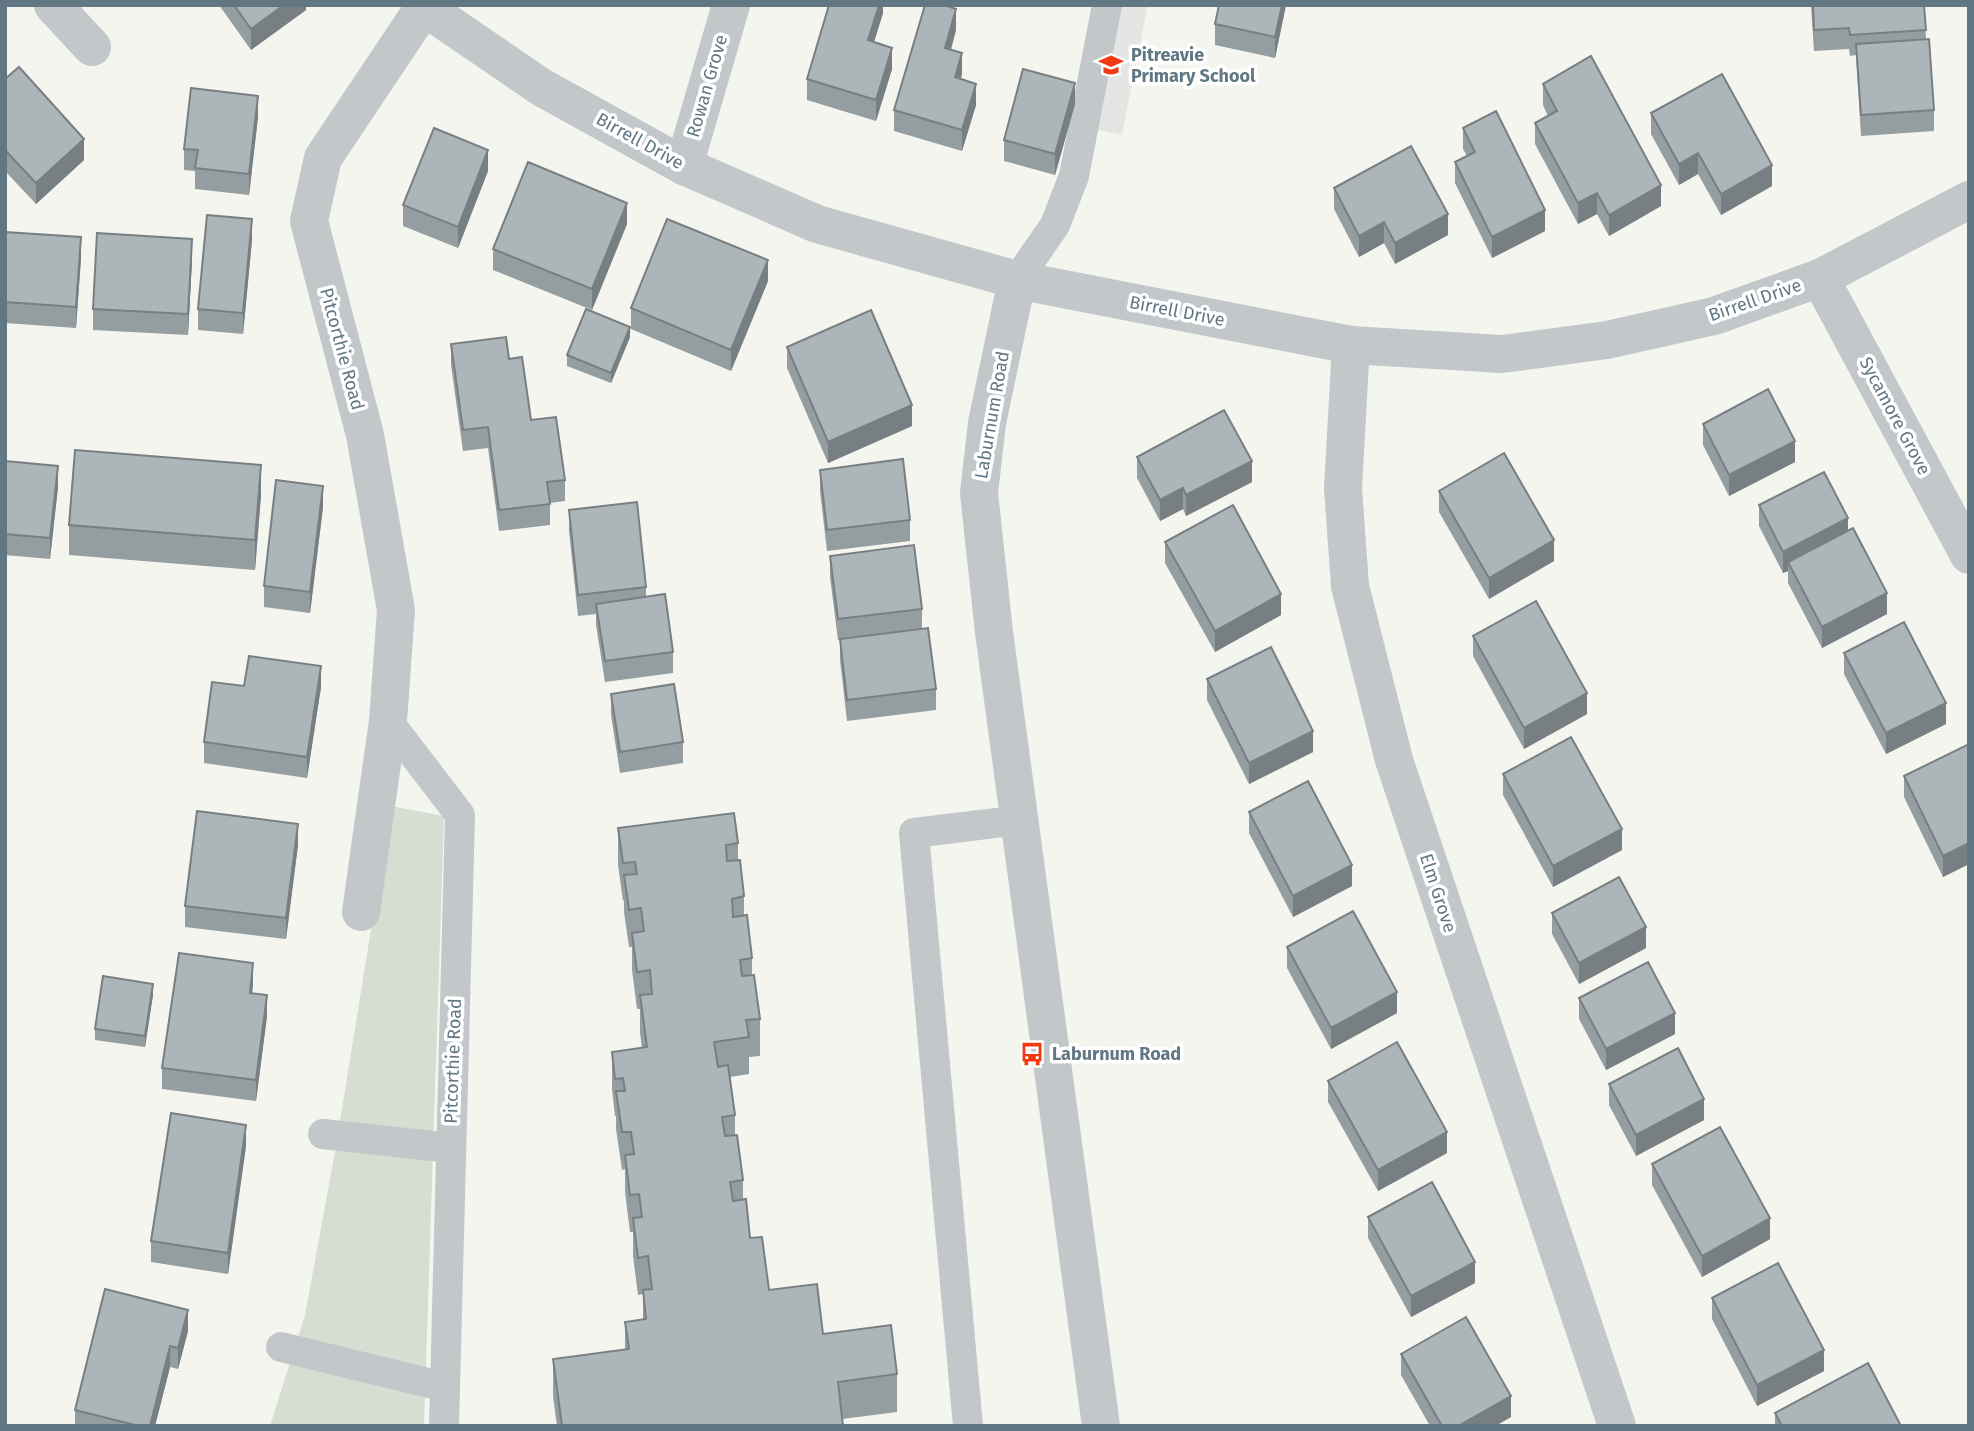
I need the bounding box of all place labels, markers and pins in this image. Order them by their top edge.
place label: Pitreavie Primary School [1131,44,1256,87]
school or university icon: Pitreavie Primary School [1097,51,1125,79]
bus stop icon: Laburnum Road [1018,1040,1046,1068]
place label: Laburnum Road [1052,1043,1181,1065]

